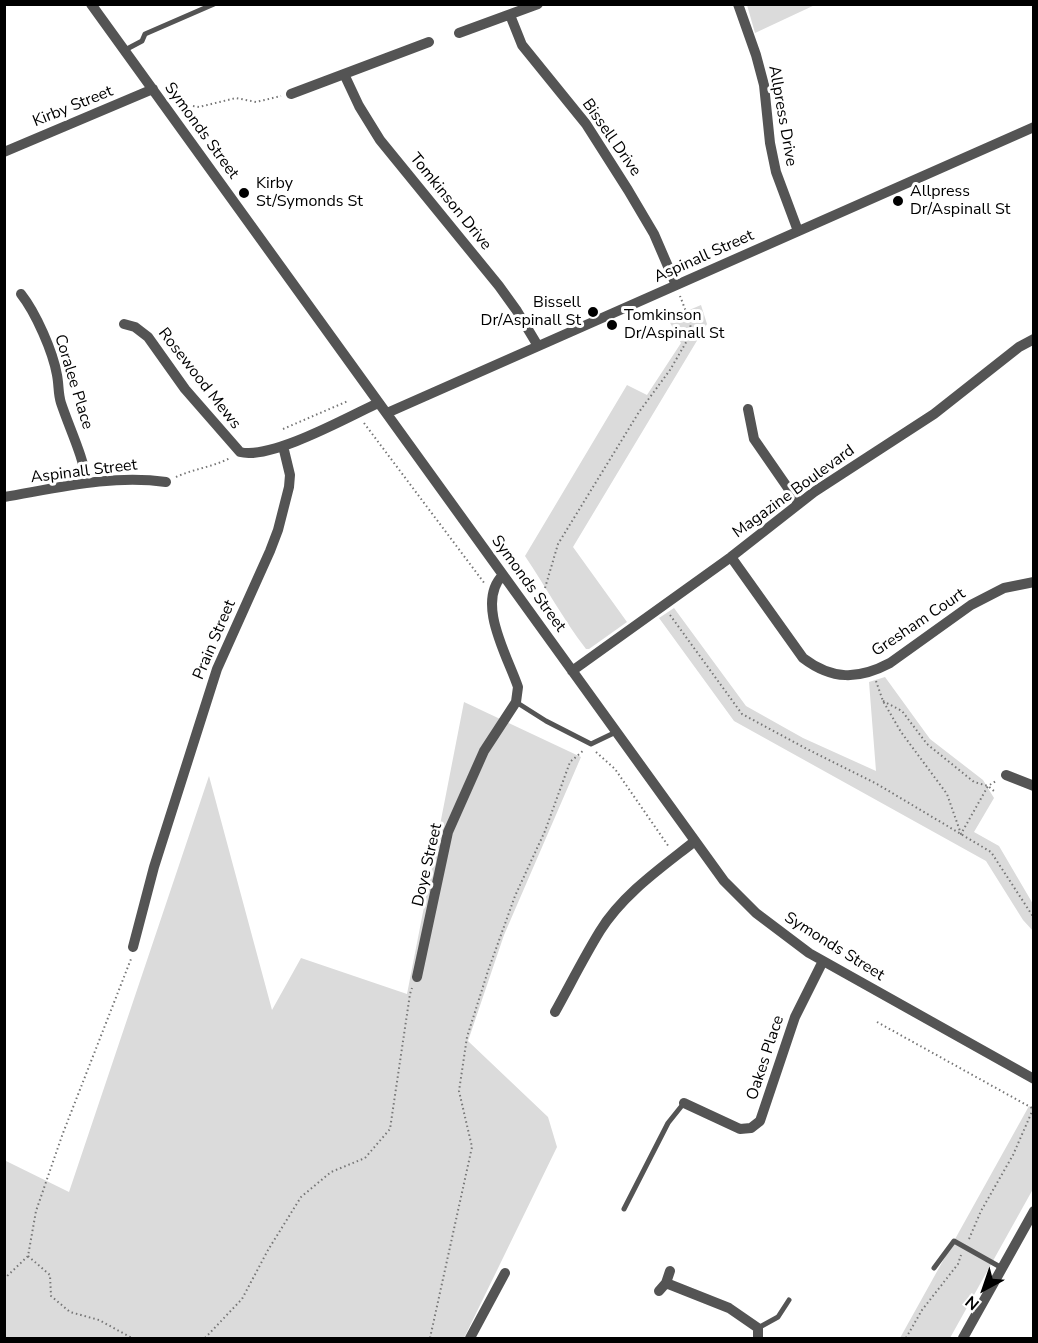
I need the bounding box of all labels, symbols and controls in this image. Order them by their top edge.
street label: Allpress Drive [764,64,800,168]
street label: Symonds Street [160,79,242,183]
street label: Kirby Street [30,82,116,132]
street label: Bissell Drive [577,96,645,180]
street label: Tomkinson Drive [405,150,495,254]
place label: Kirby St/Symonds St [256,174,363,212]
place label: Allpress Dr/Aspinall St [910,182,1010,220]
marker: Kirby St/Symonds St [237,186,251,200]
marker: Allpress Dr/Aspinall St [891,194,905,208]
street label: Aspinall Street [651,226,757,288]
place label: Bissell Dr/Aspinall St [481,293,581,331]
marker: Bissell Dr/Aspinall St [586,305,600,319]
place label: Tomkinson Dr/Aspinall St [624,306,724,344]
marker: Tomkinson Dr/Aspinall St [605,318,619,332]
street label: Rosewood Mews [154,325,244,433]
street label: Coralee Place [49,332,97,432]
street label: Magazine Boulevard [729,441,859,543]
street label: Aspinall Street [30,456,138,488]
street label: Symonds Street [487,532,569,636]
street label: Gresham Court [869,585,969,661]
street label: Prain Street [190,597,240,683]
street label: Doye Street [409,821,447,909]
street label: Symonds Street [780,909,888,985]
street label: Oakes Place [743,1013,789,1103]
north arrow [954,1259,1014,1319]
text: N [961,1291,984,1315]

